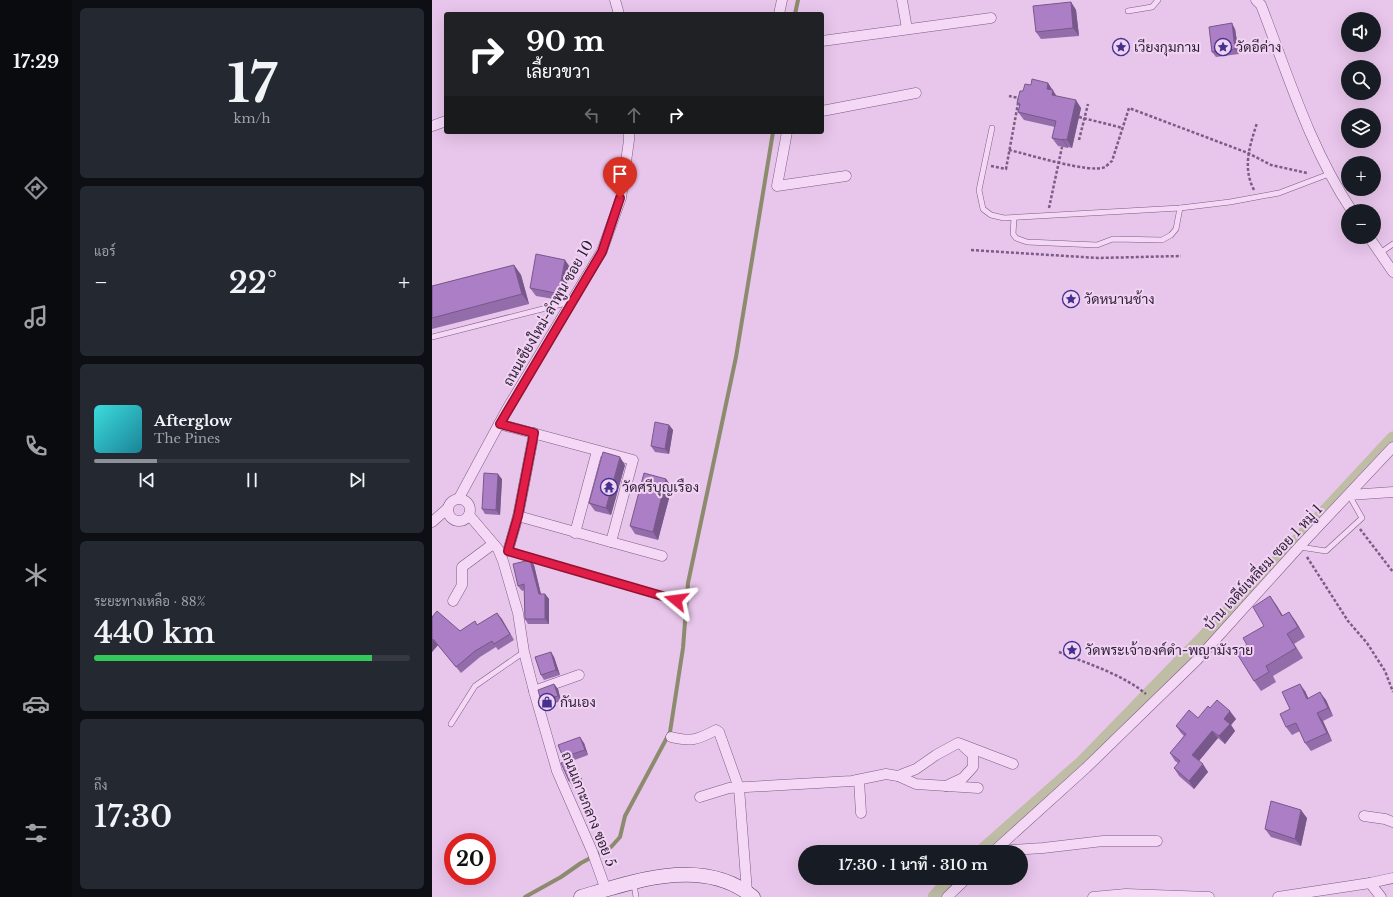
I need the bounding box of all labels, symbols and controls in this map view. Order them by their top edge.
map controls [1341,12,1381,244]
button: sound [1341,12,1381,52]
text: 90 m [526,24,604,59]
icon: right [460,28,512,80]
place icon: เวียงกุมกาม [1111,37,1131,57]
place icon: วัดอีค่าง [1213,37,1233,57]
place label: เวียงกุมกาม [1134,38,1200,57]
place label: วัดอีค่าง [1236,38,1281,56]
text: 17:29 [13,51,59,73]
text: 17 [227,52,277,116]
button: search [1341,60,1381,100]
text: เลี้ยวขวา [526,61,590,83]
icon: left [581,104,603,126]
icon: ahead [623,104,645,126]
icon: right [665,104,687,126]
button: layers [1341,108,1381,148]
text: km/h [234,110,270,127]
button: + [1341,156,1381,196]
pin [603,157,637,198]
icon: arrive [609,163,631,185]
icon: directions [22,174,50,202]
button: − [1341,204,1381,244]
street label: ถนนเชียงใหม่-ลำพูน ซอย 10 [499,237,598,390]
text: แอร์ [94,243,115,260]
text: 22° [229,264,277,301]
text: − [94,269,108,296]
text: + [398,269,410,296]
place icon: วัดหนานช้าง [1061,289,1081,309]
place label: วัดหนานช้าง [1084,290,1155,308]
icon: music [22,303,50,331]
text: Afterglow [154,411,232,430]
text: The Pines [154,430,220,447]
icon: phone [22,432,50,460]
icon: previous [136,469,158,491]
icon: pause [241,469,263,491]
icon: next [346,469,368,491]
temple icon: วัดศรีบุญเรือง [599,477,619,497]
place label: วัดศรีบุญเรือง [622,478,699,497]
street label: บ้าน เจดีย์เหลี่ยม ซอย 1 หมู่ 1 [1198,498,1327,635]
icon: climate [22,561,50,589]
position arrow [655,579,697,621]
text: ระยะทางเหลือ · 88% [94,593,205,610]
text: 440 km [94,614,215,651]
place icon: วัดพระเจ้าองค์ดำ-พญามังราย [1062,640,1082,660]
place label: วัดพระเจ้าองค์ดำ-พญามังราย [1085,641,1253,659]
icon: car [22,690,50,718]
shop icon: กันเอง [537,692,557,712]
place label: กันเอง [560,693,596,711]
street label: ถนนเกาะกลาง ซอย 5 [558,749,620,869]
text: ถึง [94,777,107,794]
text: 17:30 [94,798,172,835]
icon: filters [22,819,50,847]
speed limit sign: 20 [444,833,496,885]
text: 17:30 · 1 นาที · 310 m [838,855,988,874]

